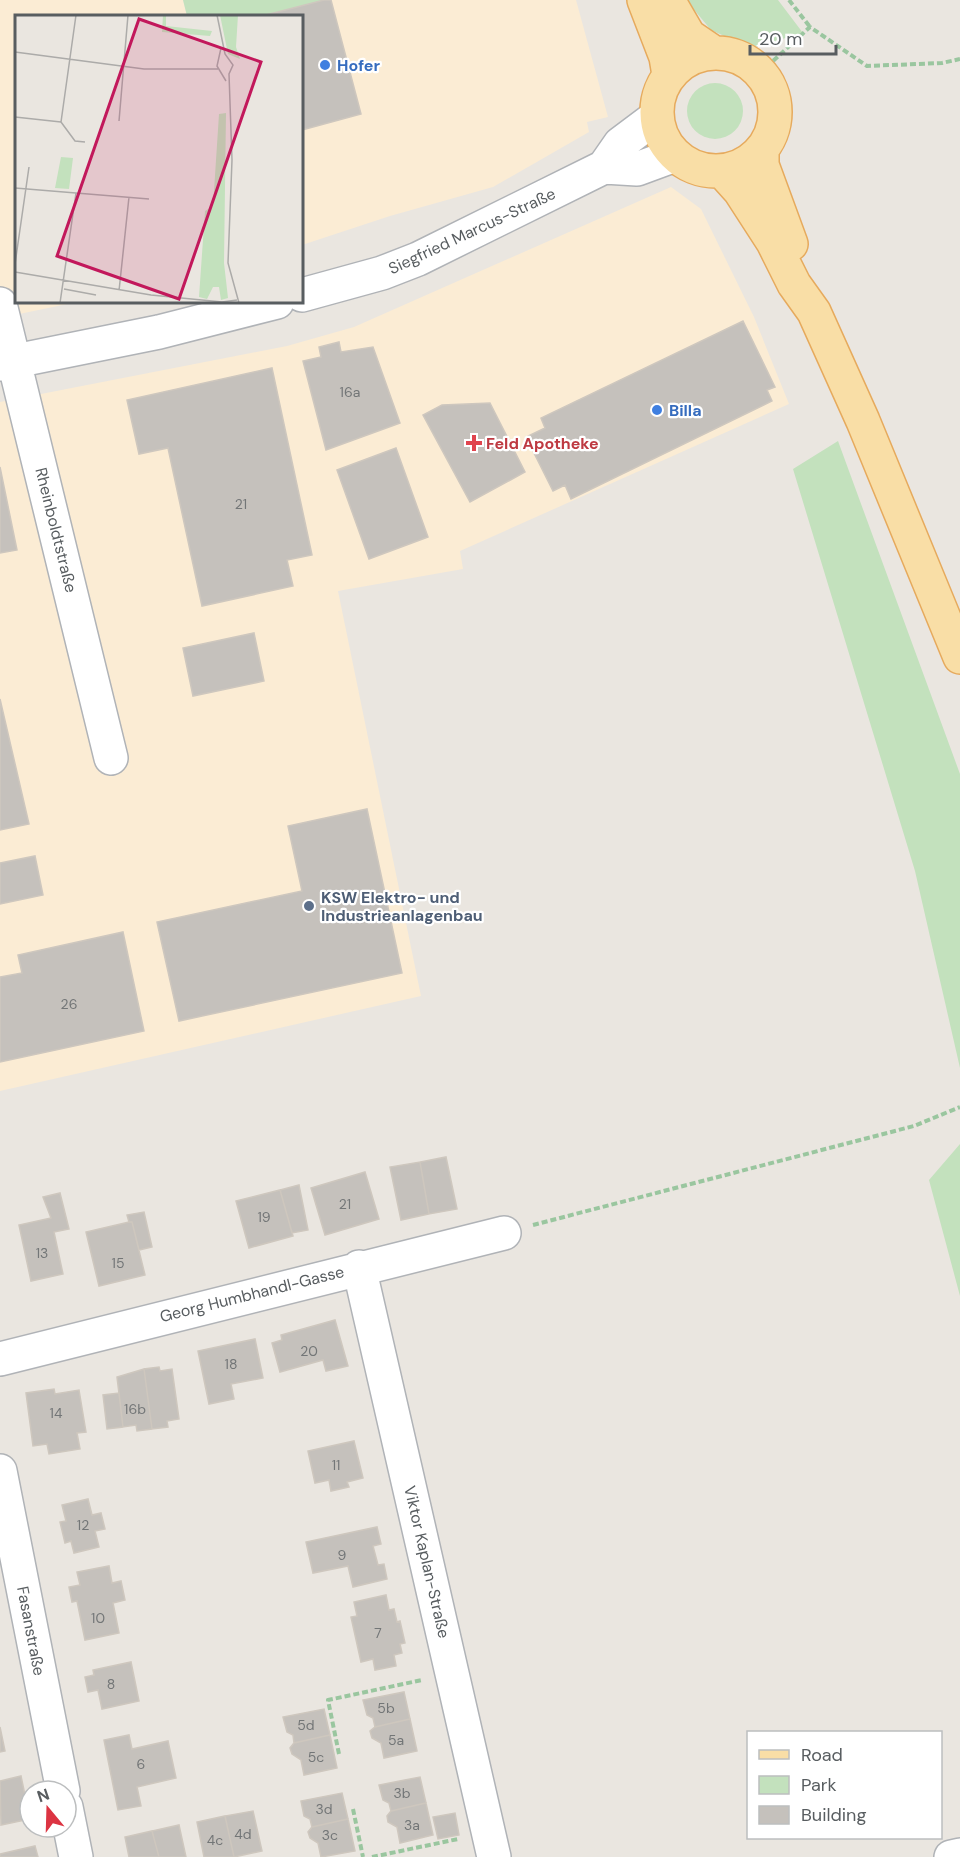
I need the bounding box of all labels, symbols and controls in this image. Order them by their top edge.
inset map [15,15,303,303]
scale bar [750,18,836,56]
text: 20 m [759,27,802,51]
place label: Hofer [337,55,380,76]
marker: Hofer [318,58,332,72]
street label: Siegfried Marcus-Straße [385,183,559,279]
house number: 16a [340,383,360,401]
place label: Billa [669,400,702,421]
marker: Billa [650,403,664,417]
place label: Feld Apotheke [486,433,599,454]
marker: Feld Apotheke [467,436,481,450]
street label: Rheinboldtstraße [30,465,82,595]
house number: 21 [235,495,247,513]
place label: KSW Elektro- und Industrieanlagenbau [321,887,483,926]
marker: KSW Elektro- und Industrieanlagenbau [302,899,316,913]
house number: 26 [61,995,77,1013]
house number: 21 [339,1195,351,1213]
house number: 19 [257,1208,271,1226]
house number: 13 [36,1244,48,1262]
house number: 15 [112,1254,124,1272]
street label: Georg Humbhandl-Gasse [158,1261,346,1327]
house number: 20 [300,1342,318,1360]
house number: 18 [225,1355,237,1373]
house number: 16b [124,1400,146,1418]
house number: 14 [50,1404,63,1422]
house number: 11 [332,1456,340,1474]
street label: Viktor Kaplan-Straße [399,1484,455,1640]
house number: 12 [77,1516,89,1534]
house number: 9 [338,1546,347,1564]
street label: Fasanstraße [12,1585,50,1677]
house number: 10 [91,1609,105,1627]
house number: 7 [374,1624,382,1642]
house number: 8 [107,1675,115,1693]
house number: 5b [377,1699,395,1717]
house number: 5d [297,1716,315,1734]
house number: 5a [388,1731,404,1749]
legend [747,1731,942,1839]
text: Road [801,1743,843,1767]
house number: 5c [308,1748,324,1766]
house number: 6 [137,1755,145,1773]
text: Park [801,1773,837,1797]
north arrow [18,1779,78,1839]
text: N [34,1783,52,1807]
house number: 3b [393,1784,411,1802]
house number: 3d [315,1800,333,1818]
text: Building [801,1803,866,1827]
house number: 3a [404,1816,420,1834]
house number: 4d [234,1825,252,1843]
house number: 3c [322,1826,338,1844]
house number: 4c [207,1831,223,1849]

